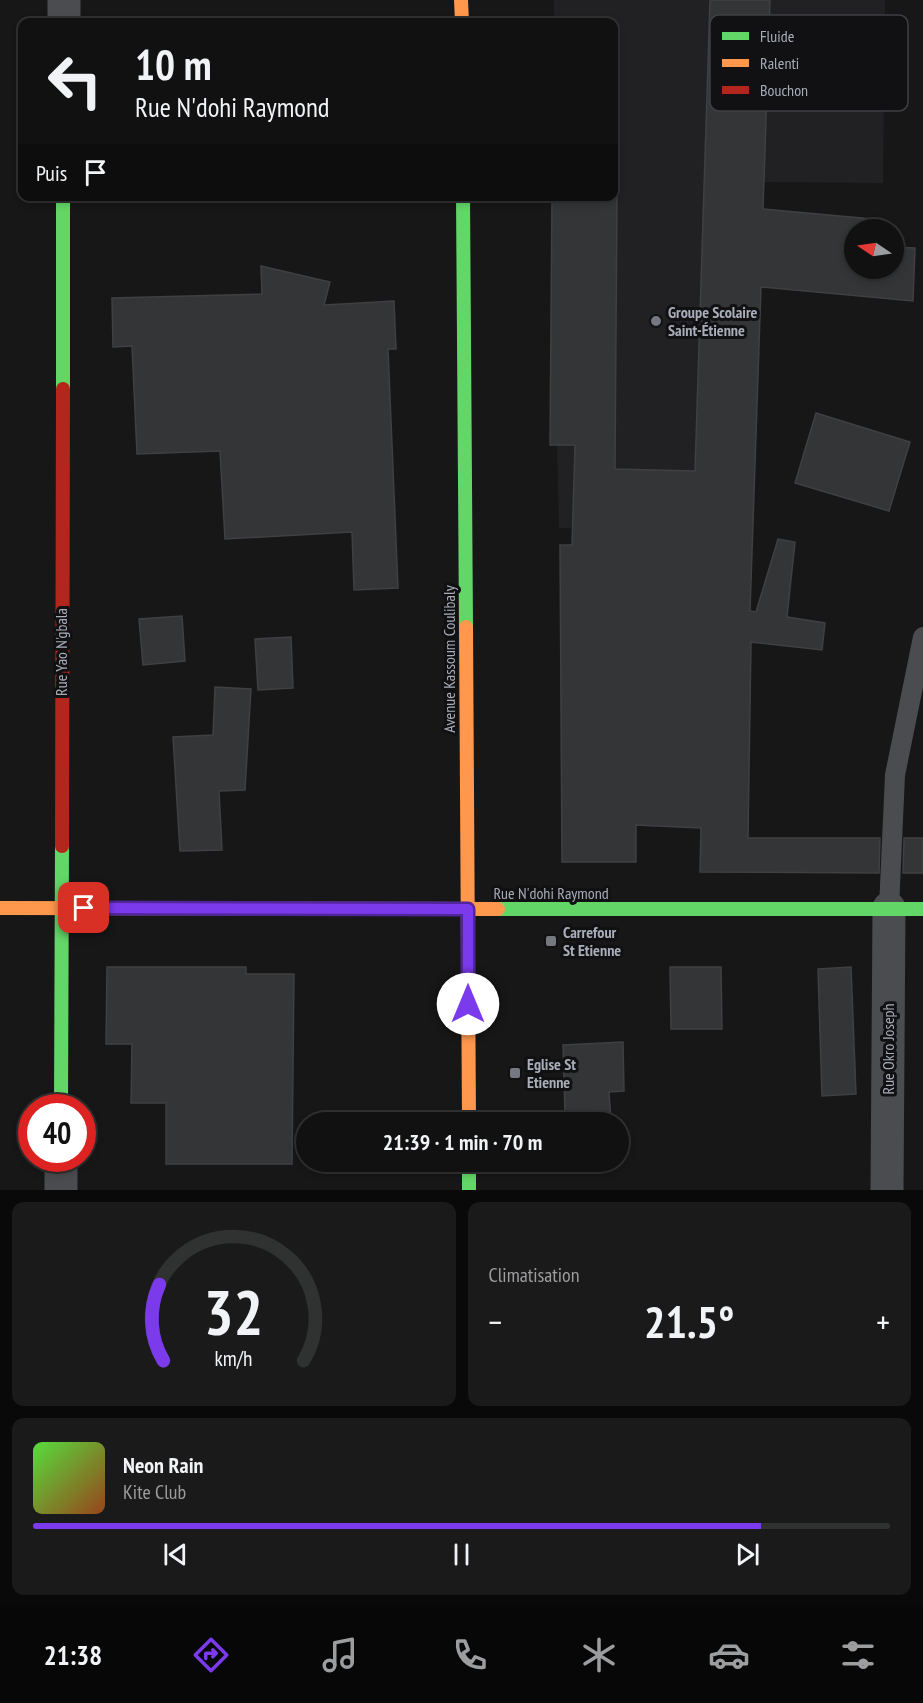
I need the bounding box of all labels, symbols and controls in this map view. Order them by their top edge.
legend [710,15,908,111]
text: Fluide [760,26,794,46]
text: 10 m [135,37,212,92]
icon: left [36,42,114,120]
text: Ralenti [760,53,799,73]
text: Bouchon [760,80,808,100]
text: Rue N'dohi Raymond [135,90,329,124]
icon: arrive [79,156,112,189]
text: Puis [36,159,67,187]
north arrow [844,219,904,279]
map controls [844,219,904,279]
place label: Groupe Scolaire Saint-Étienne [668,302,758,340]
marker: Groupe Scolaire Saint-Étienne [649,314,663,328]
street label: Avenue Kassoum Coulibaly [439,585,459,733]
street label: Rue Yao N'gbala [51,608,71,696]
pin [58,882,109,933]
street label: Rue N'dohi Raymond [493,883,609,903]
icon: arrive [67,891,100,924]
place label: Carrefour St Etienne [563,922,621,960]
marker: Carrefour St Etienne [544,934,558,948]
position arrow [436,972,500,1036]
street label: Rue Okro Joseph [878,1003,898,1095]
place label: Eglise St Etienne [527,1054,576,1092]
marker: Eglise St Etienne [508,1066,522,1080]
speed limit sign: 40 [18,1094,96,1172]
text: 21:39 · 1 min · 70 m [383,1128,542,1156]
text: Climatisation [489,1262,580,1288]
text: 32 [204,1271,264,1352]
text: 21.5° [644,1292,734,1350]
text: − [489,1300,502,1343]
text: + [876,1300,890,1343]
text: km/h [215,1344,253,1372]
text: Neon Rain [123,1451,203,1479]
text: Kite Club [123,1479,186,1505]
icon: previous [159,1538,192,1571]
icon: pause [445,1538,478,1571]
icon: next [731,1538,764,1571]
icon: directions [190,1634,232,1676]
icon: music [319,1634,361,1676]
icon: phone [449,1634,491,1676]
icon: climate [578,1634,620,1676]
icon: car [708,1634,750,1676]
icon: filters [837,1634,879,1676]
text: 21:38 [44,1638,102,1672]

